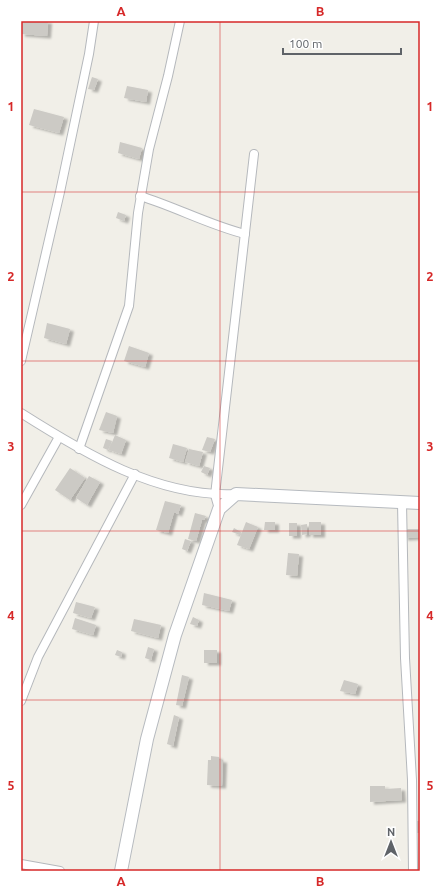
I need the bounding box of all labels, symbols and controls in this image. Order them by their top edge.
text: A [116,4,126,18]
text: B [316,4,325,18]
scale bar [283,30,401,56]
text: 100 m [289,37,322,50]
text: 1 [7,99,15,113]
text: 1 [426,99,434,113]
text: 2 [7,269,15,283]
text: 2 [426,269,434,283]
text: 3 [7,439,15,453]
text: 3 [426,439,434,453]
text: 4 [7,608,15,622]
text: 4 [426,608,434,622]
text: 5 [7,778,15,792]
text: 5 [426,778,434,792]
north arrow [371,822,411,862]
text: N [387,826,395,838]
text: A [116,874,126,888]
text: B [316,874,325,888]

